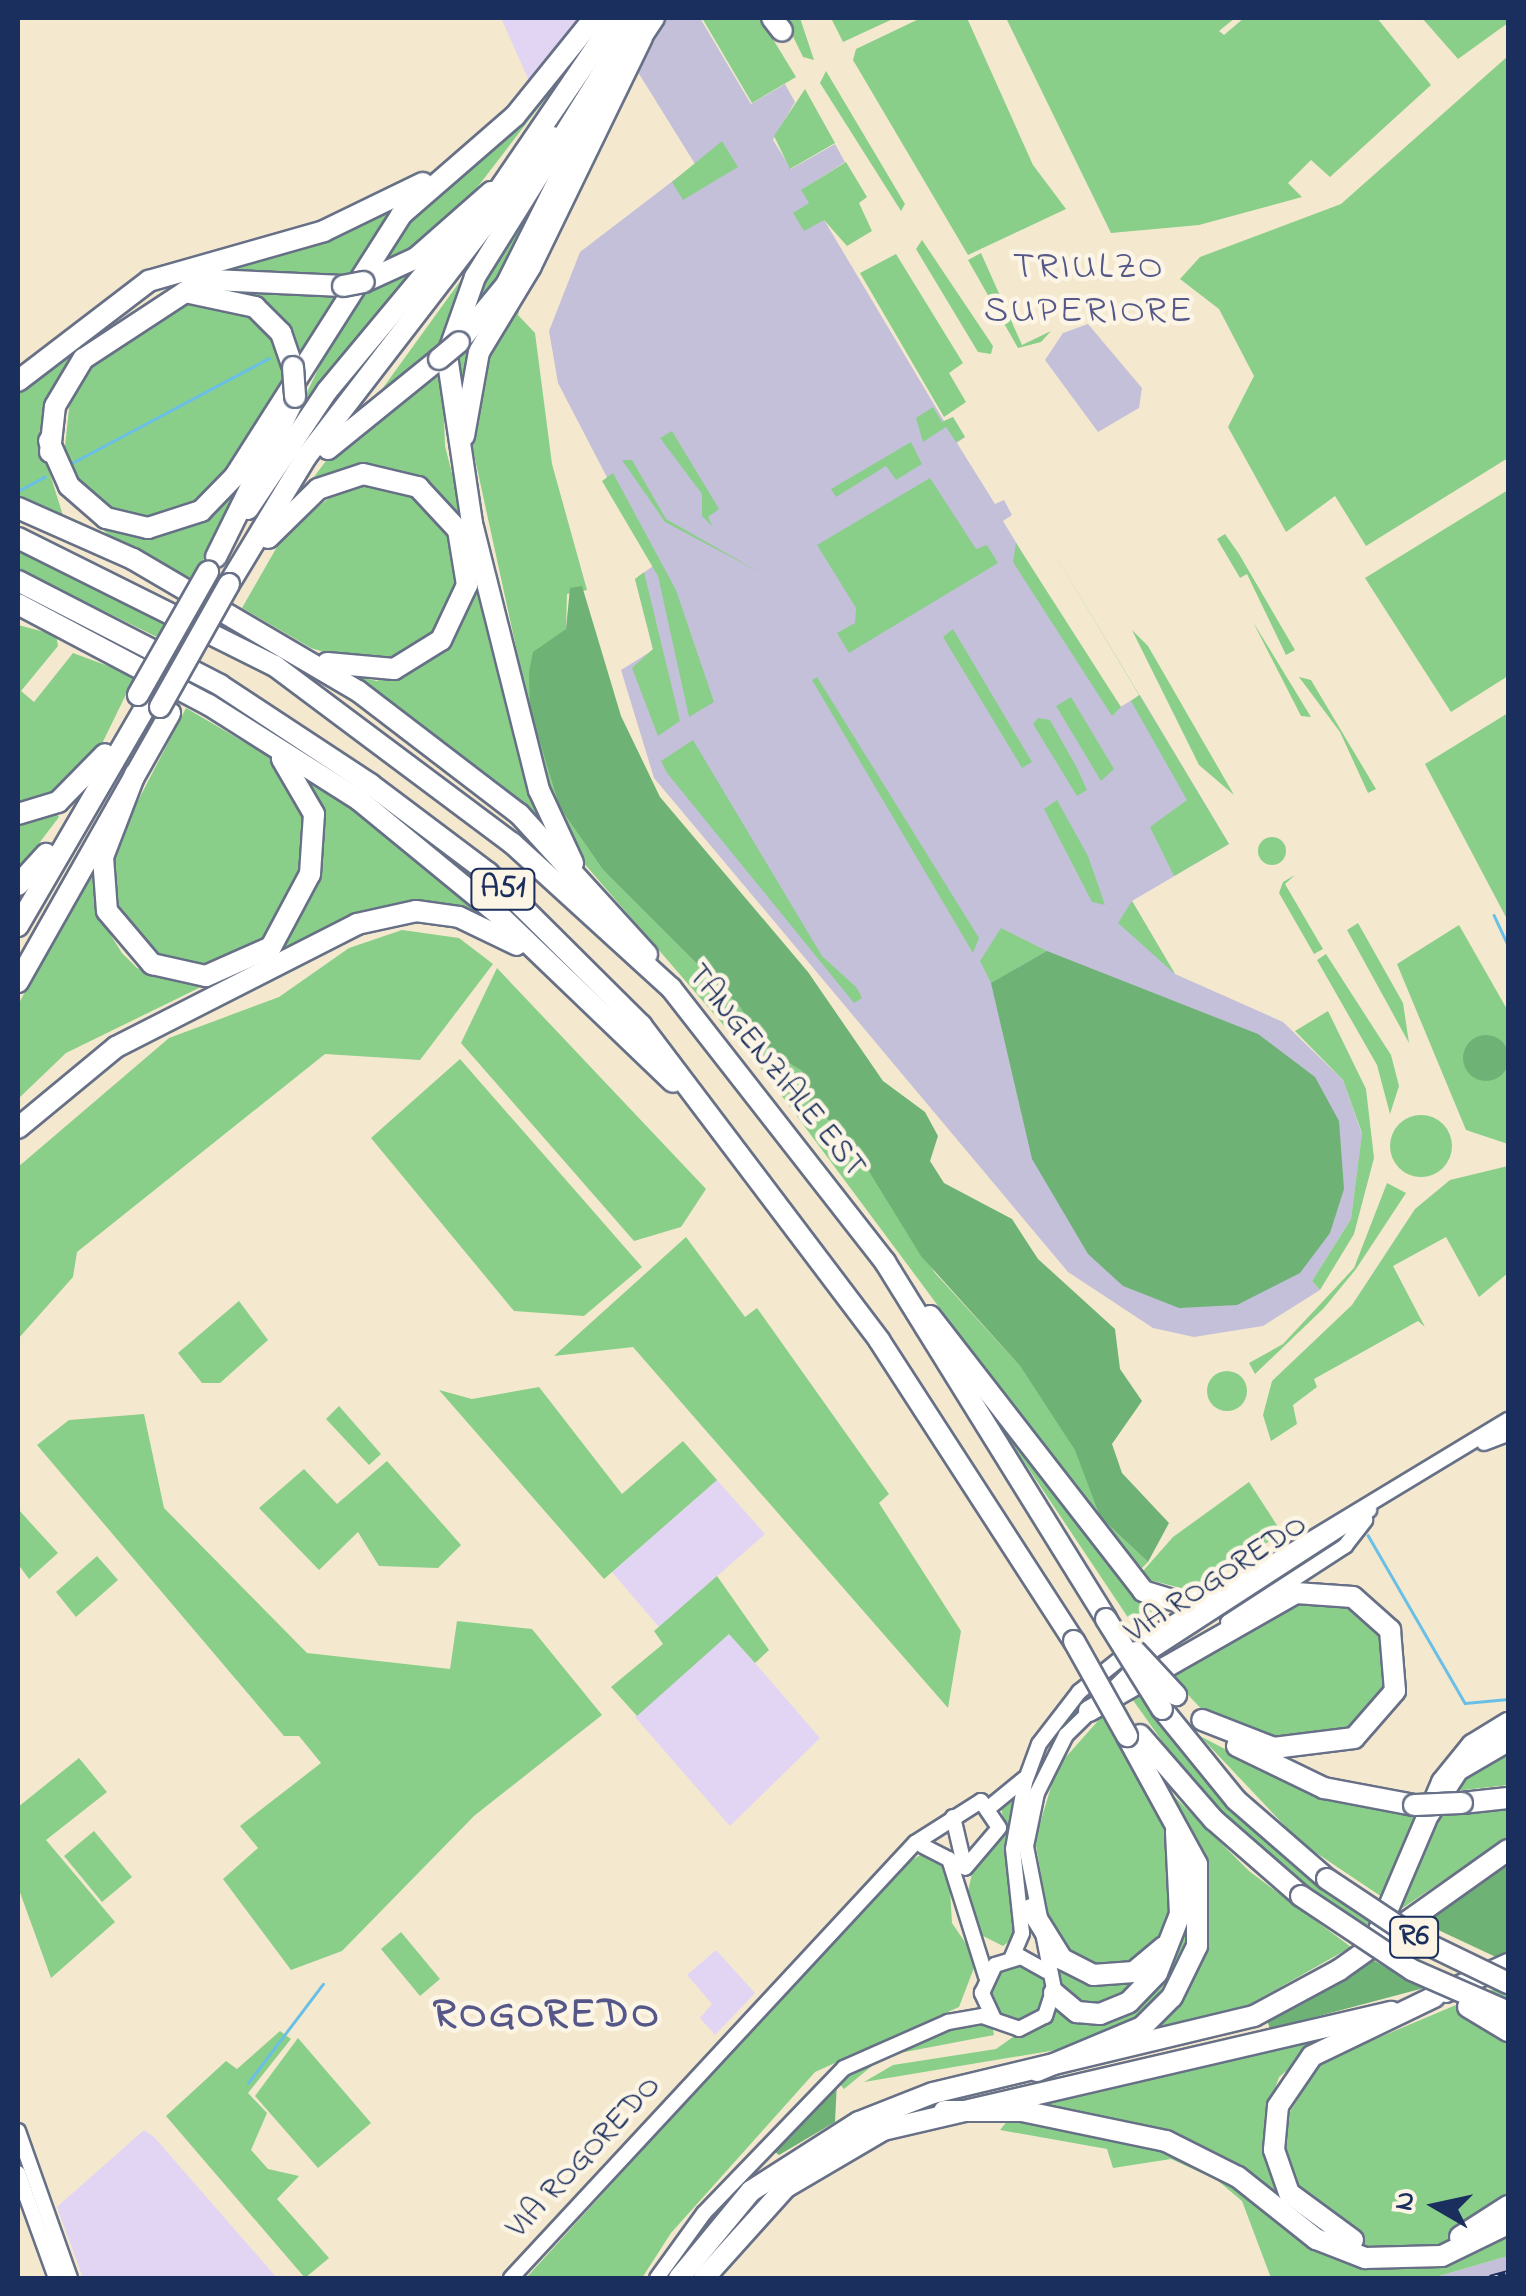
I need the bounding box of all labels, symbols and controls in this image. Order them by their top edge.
district label: TRIULZO SUPERIORE [984,246,1194,336]
road number: A51 [468,864,538,914]
street label: TANGENZIALE EST [677,957,873,1187]
street label: VIA ROGOREDO [1119,1507,1315,1653]
road number: R6 [1389,1912,1439,1962]
district label: ROGOREDO [433,1991,661,2041]
street label: VIA ROGOREDO [500,2068,670,2248]
north arrow [1386,2156,1486,2256]
text: N [1384,2189,1428,2214]

